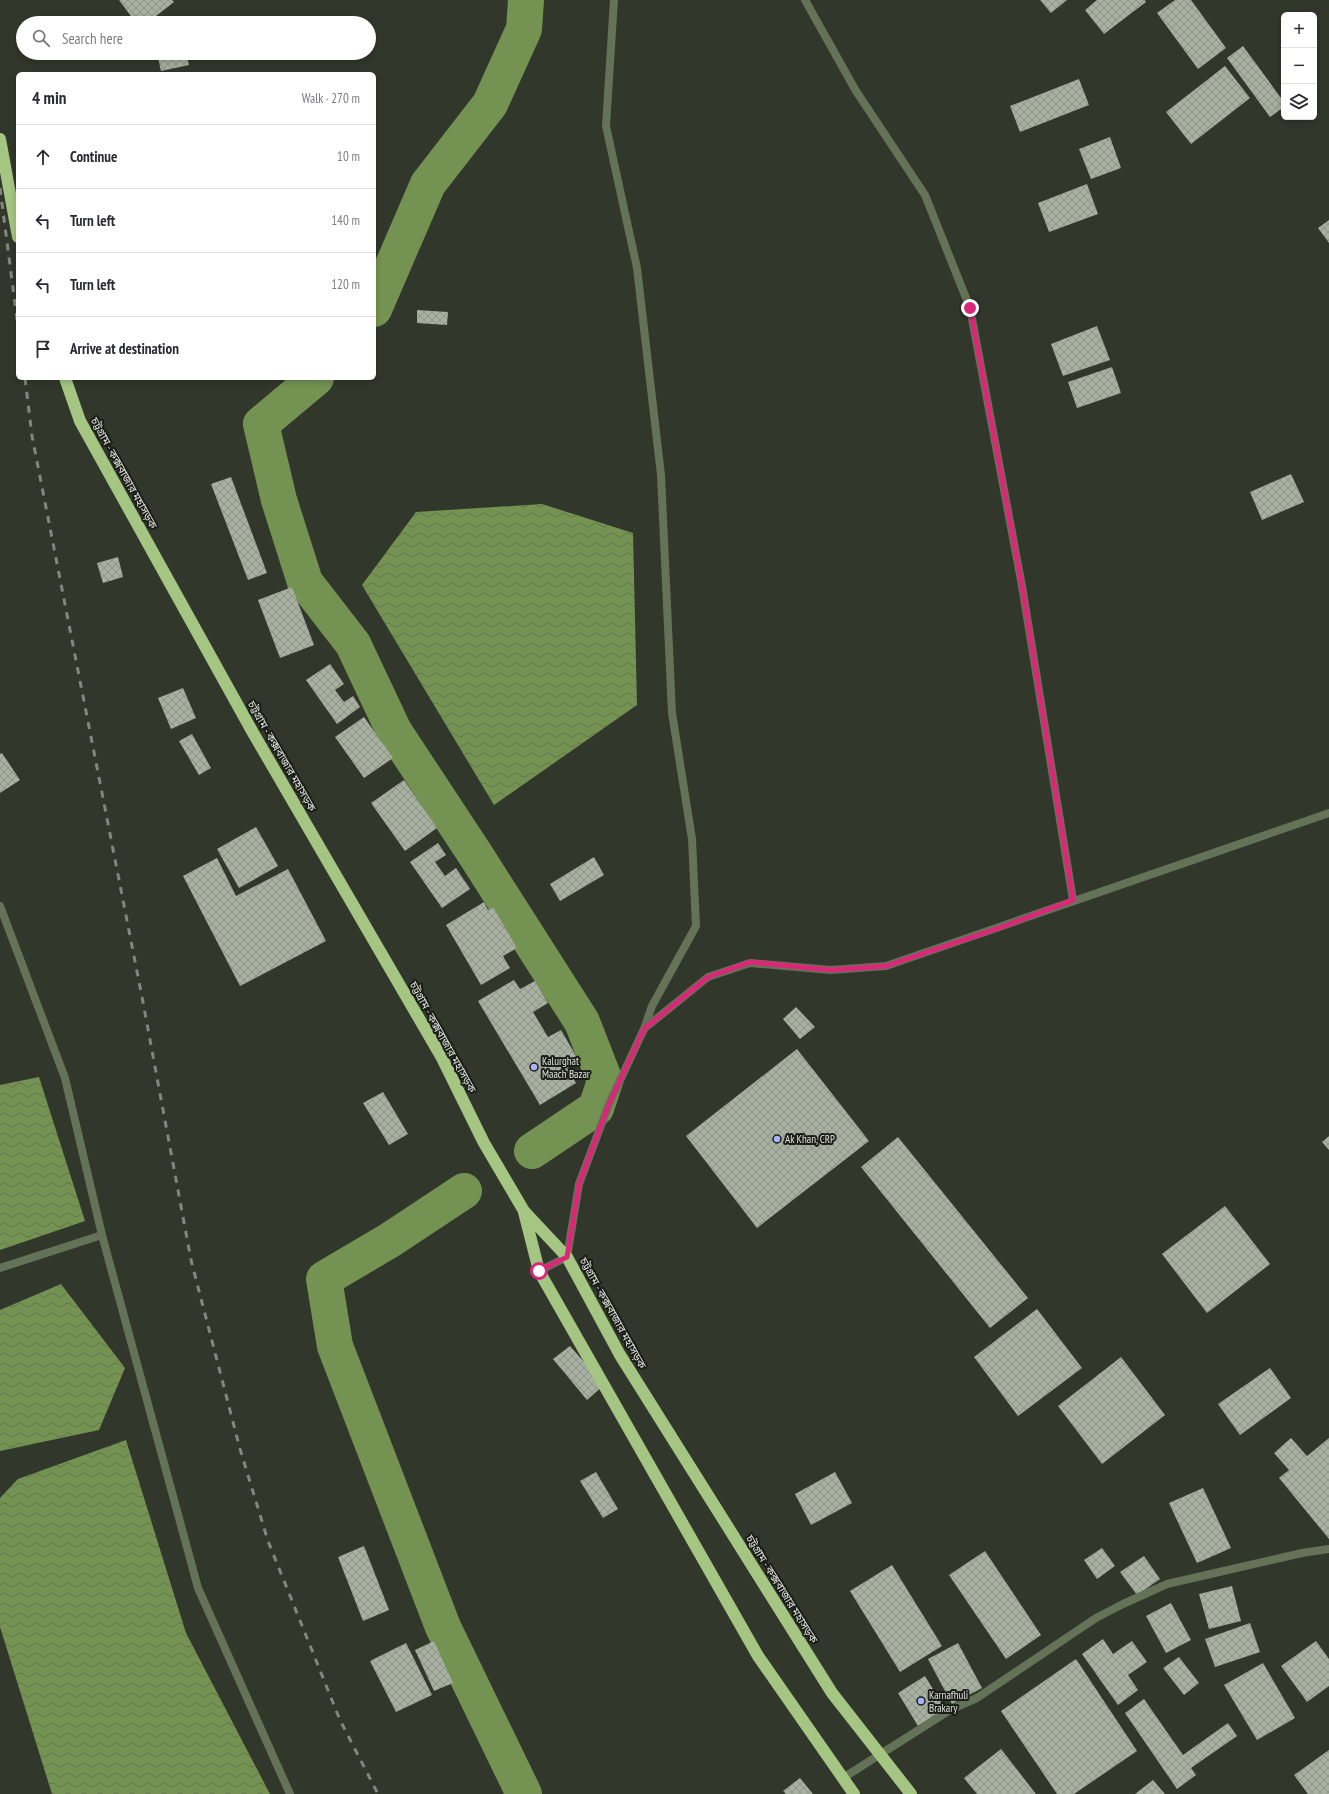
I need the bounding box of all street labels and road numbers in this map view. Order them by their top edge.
street label: চট্টগ্রাম - কক্সবাজার মহাসড়ক [87,414,160,531]
street label: চট্টগ্রাম - কক্সবাজার মহাসড়ক [244,698,319,814]
street label: চট্টগ্রাম - কক্সবাজার মহাসড়ক [406,978,479,1095]
street label: চট্টগ্রাম - কক্সবাজার মহাসড়ক [576,1254,649,1371]
street label: চট্টগ্রাম - কক্সবাজার মহাসড়ক [742,1531,821,1646]

